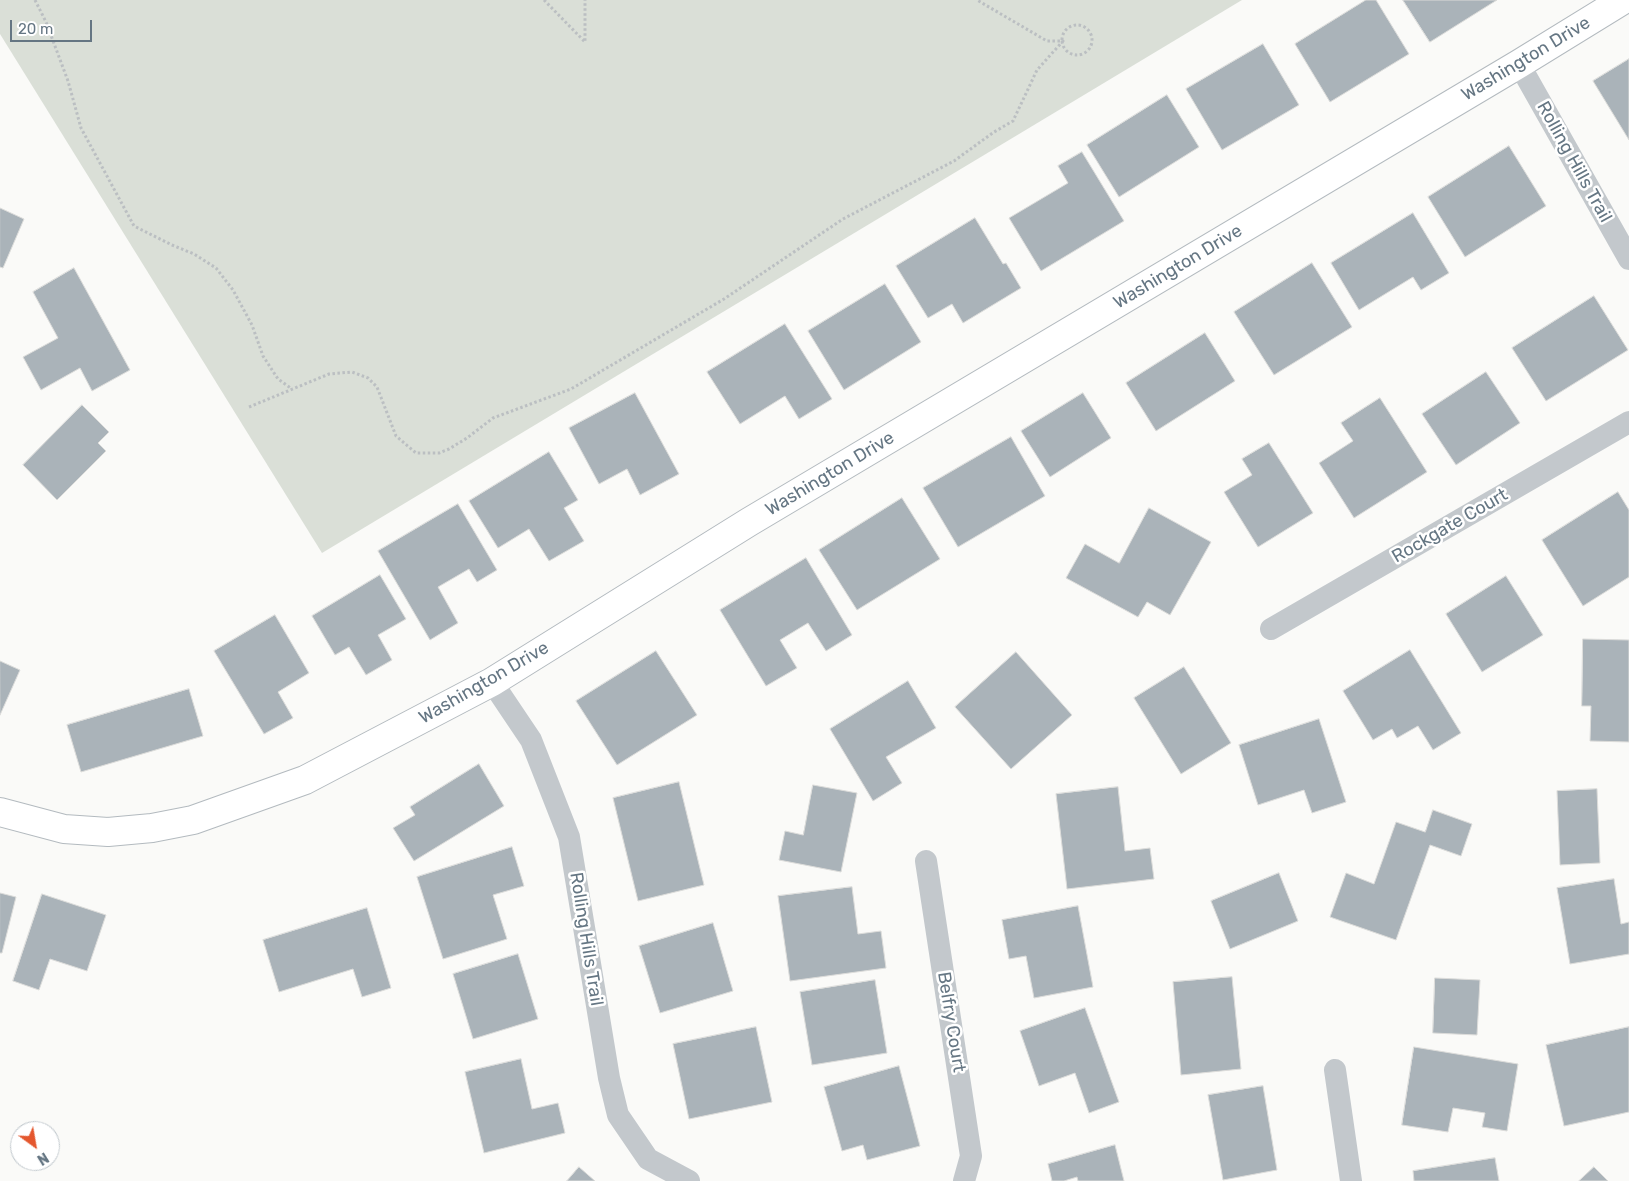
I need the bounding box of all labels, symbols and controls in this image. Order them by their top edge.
scale bar [12,10,95,42]
street label: Washington Drive [1458,12,1594,106]
text: 20 m [18,20,53,38]
street label: Rolling Hills Trail [1532,98,1616,226]
street label: Washington Drive [1110,220,1246,314]
street label: Washington Drive [762,427,898,521]
street label: Rockgate Court [1388,484,1512,568]
street label: Washington Drive [415,637,553,729]
street label: Rolling Hills Trail [565,871,607,1007]
street label: Belfry Court [932,970,970,1074]
north arrow [10,1121,60,1171]
text: N [34,1148,51,1168]

